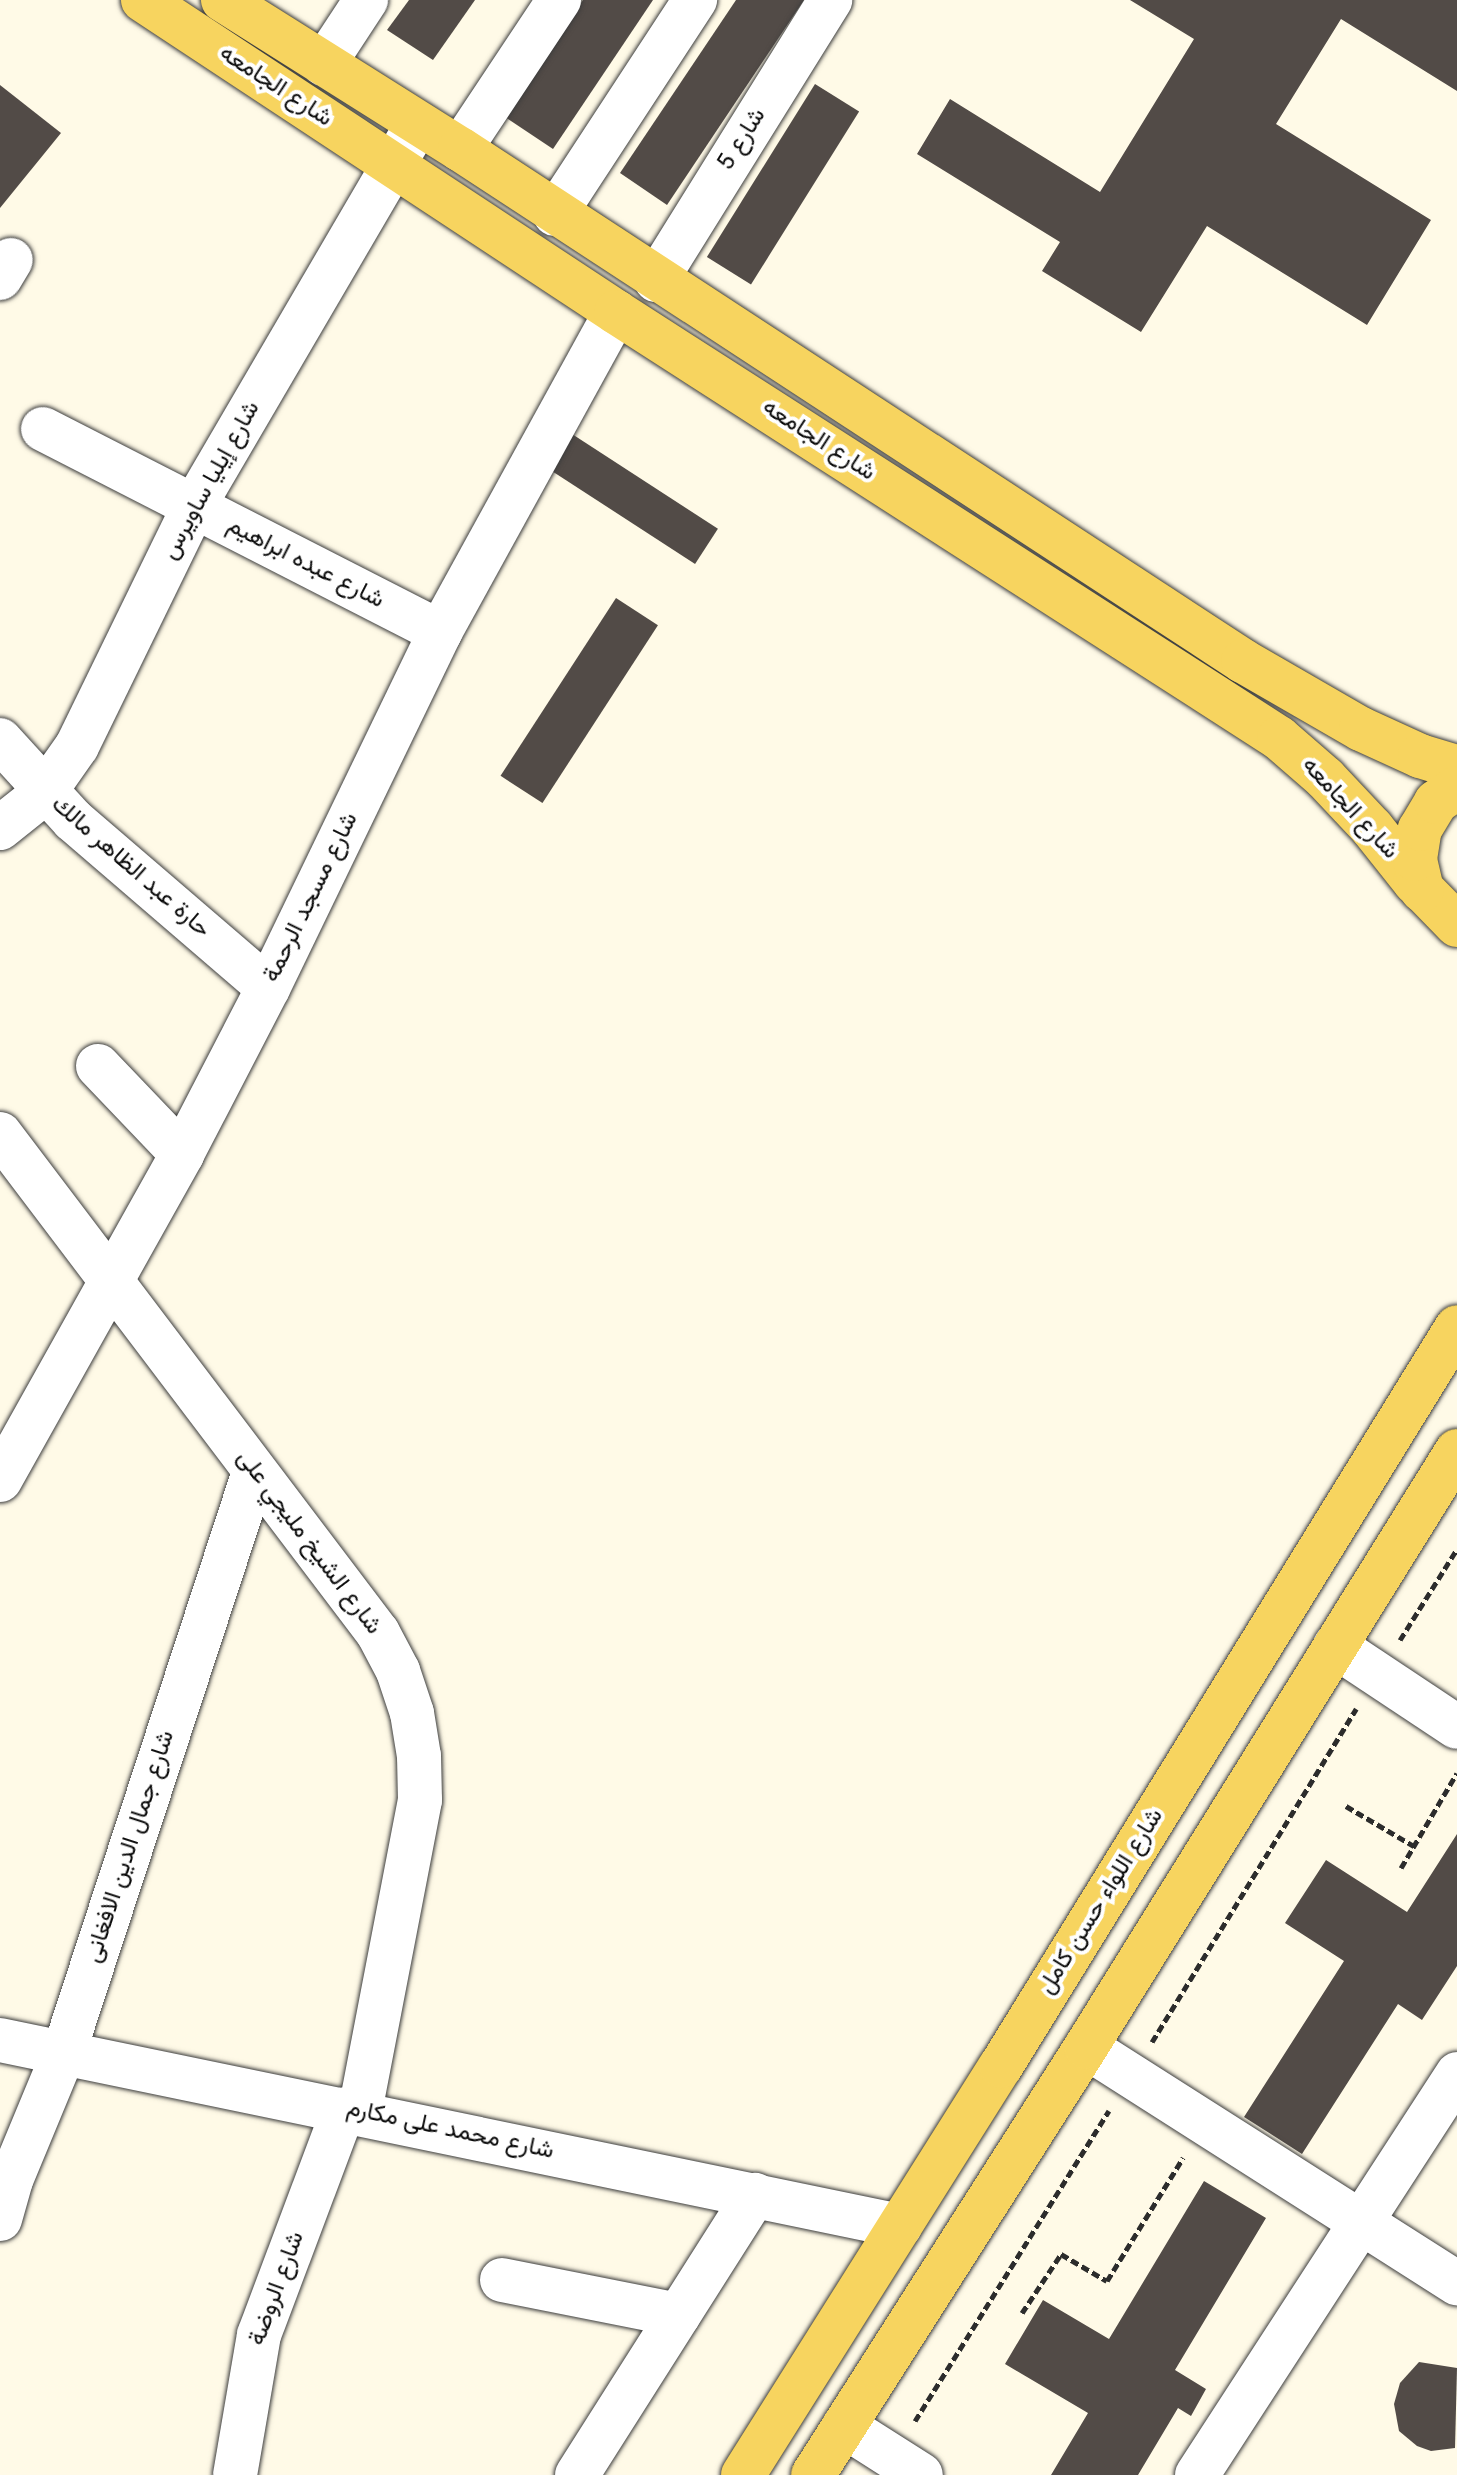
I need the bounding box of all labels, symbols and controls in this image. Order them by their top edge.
street label: شارع الجامعه [213,40,337,134]
street label: شارع 5 [713,103,773,177]
street label: شارع الجامعه [756,394,880,488]
street label: شارع إيليا ساويرس [157,397,267,565]
street label: شارع عبده ابراهيم [222,512,388,616]
street label: شارع الجامعه [1295,752,1403,866]
street label: حارة عبد الظاهر مالك [45,791,215,945]
street label: شارع مسجد الرحمة [258,808,366,988]
street label: شارع الشيخ مليجي على [229,1445,387,1641]
street label: شارع جمال الدين الافغانى [80,1727,182,1967]
street label: شارع اللواء حسن كامل [1033,1804,1171,2000]
street label: شارع محمد على مكارم [344,2095,556,2167]
street label: شارع الروضة [244,2228,312,2350]

